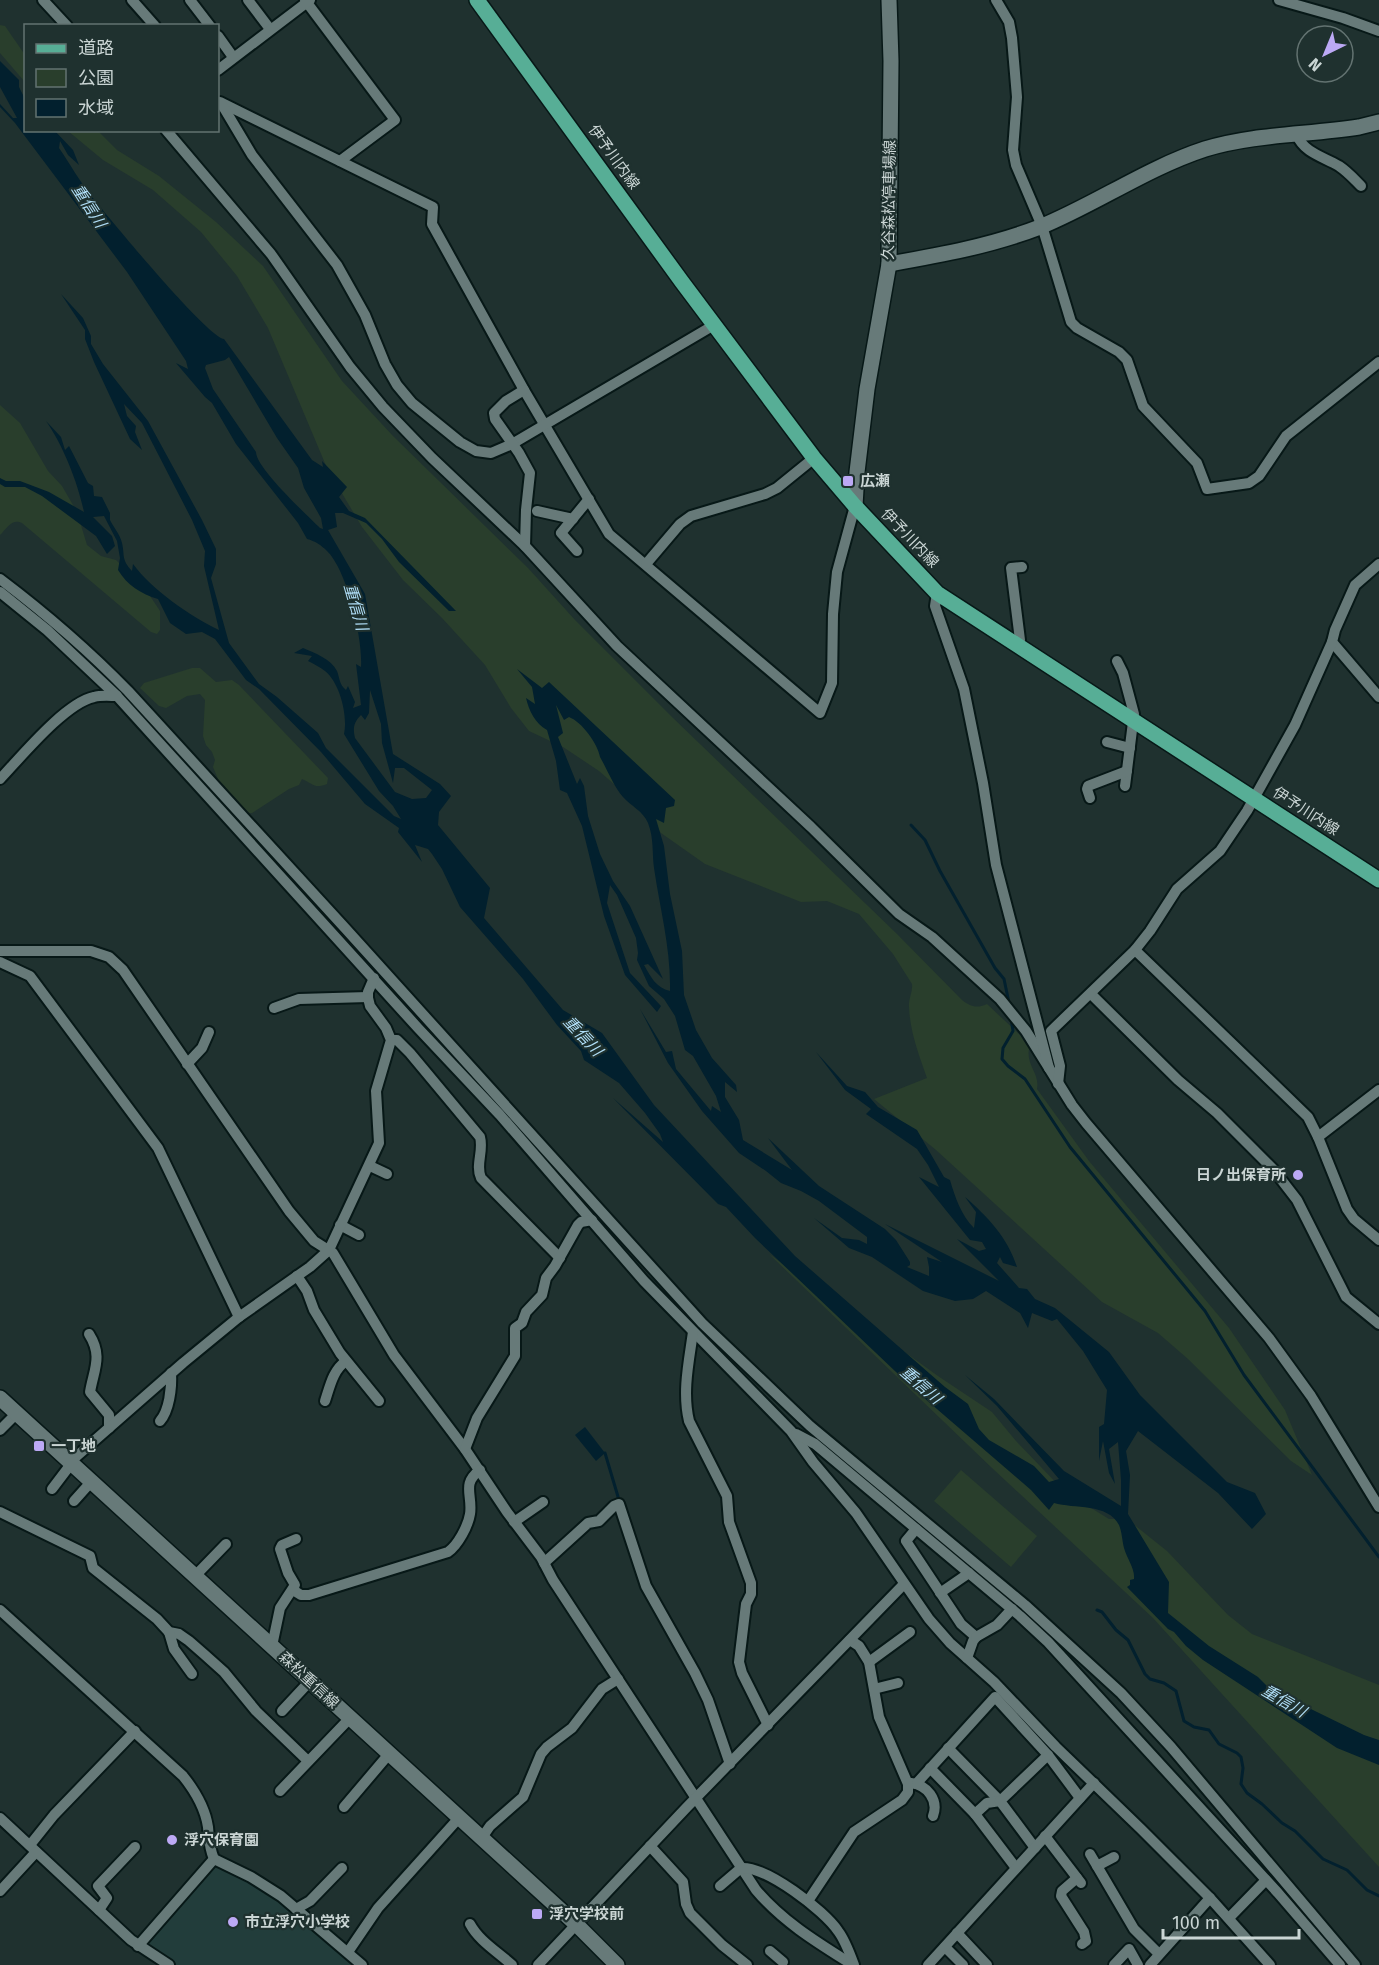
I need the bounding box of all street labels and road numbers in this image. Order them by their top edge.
street label: 伊予川内線 [585,121,643,193]
street label: 久谷森松停車場線 [879,140,899,260]
street label: 伊予川内線 [877,505,943,571]
street label: 伊予川内線 [1270,783,1342,839]
street label: 森松重信線 [275,1648,343,1712]

